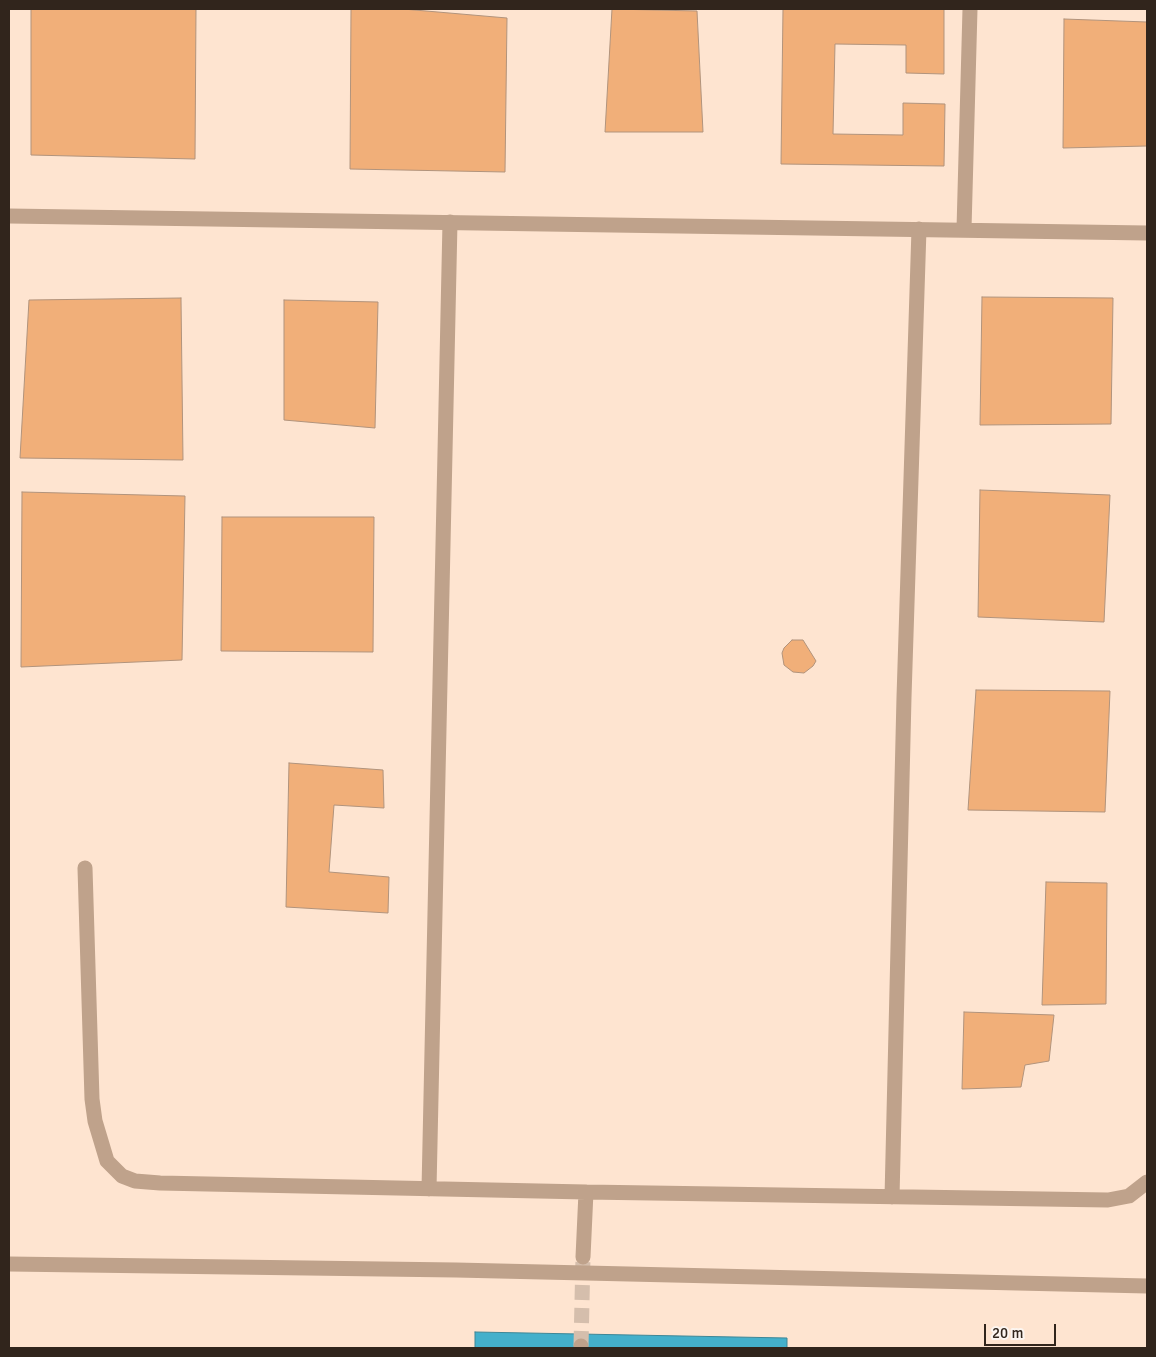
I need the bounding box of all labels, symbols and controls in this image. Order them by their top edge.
scale bar [986,1314,1058,1346]
text: 20 m [992,1324,1023,1342]

